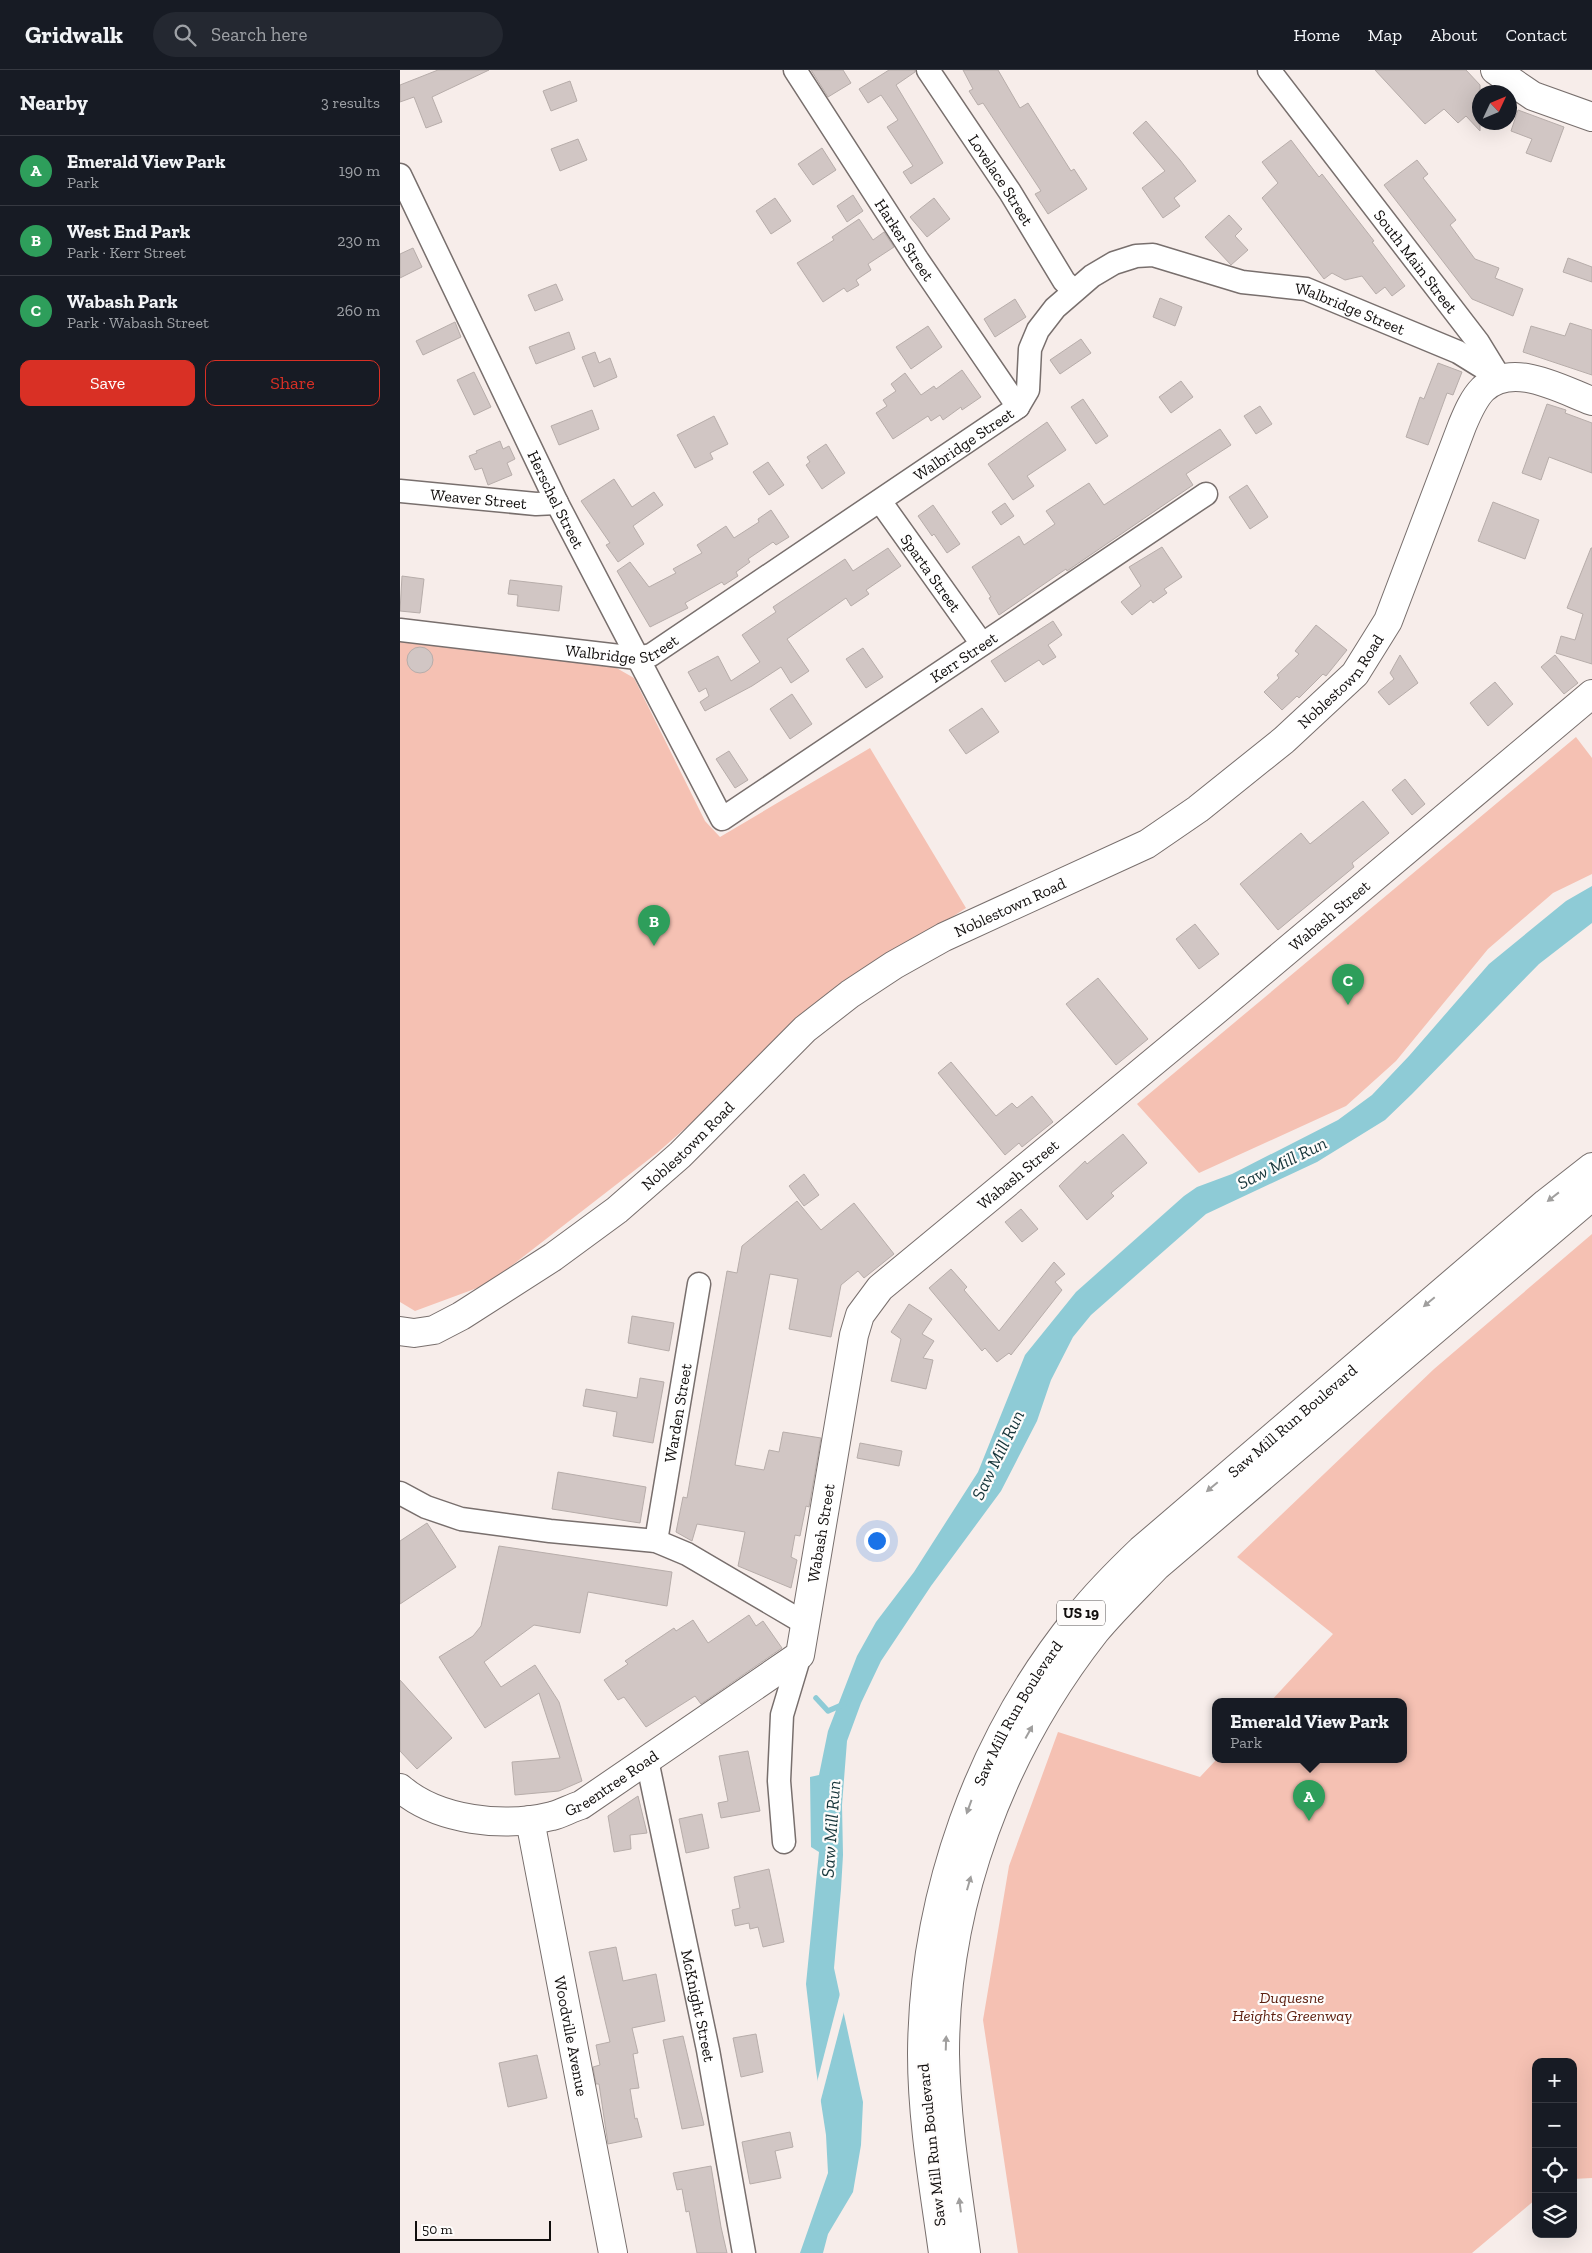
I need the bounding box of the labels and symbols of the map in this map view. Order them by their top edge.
north arrow [1472,85,1517,130]
street label: Lovelace Street [964,131,1037,229]
street label: Harker Street [871,195,938,285]
street label: South Main Street [1370,206,1461,317]
street label: Walbridge Street [1294,279,1408,339]
street label: Walbridge Street [910,404,1018,485]
street label: Herschel Street [523,448,588,552]
street label: Weaver Street [429,485,528,513]
street label: Sparta Street [896,530,965,616]
street label: Kerr Street [927,628,1001,686]
street label: Walbridge Street [564,630,682,668]
street label: Noblestown Road [1294,631,1388,733]
street label: Noblestown Road [951,873,1069,941]
street label: Wabash Street [1285,876,1374,955]
pin: B [638,905,670,946]
pin: C [1332,964,1364,1005]
street label: Noblestown Road [638,1097,738,1194]
water label: Saw Mill Run [1234,1132,1330,1194]
street label: Wabash Street [974,1135,1063,1214]
one-way arrow [1547,1191,1560,1202]
one-way arrow [1424,1296,1436,1308]
street label: Saw Mill Run Boulevard [1224,1360,1361,1481]
street label: Warden Street [660,1362,696,1464]
water label: Saw Mill Run [967,1407,1029,1503]
one-way arrow [1206,1481,1219,1492]
street label: Wabash Street [803,1482,839,1584]
your location [864,1528,890,1554]
road number: US 19 [1057,1600,1105,1626]
street label: Saw Mill Run Boulevard [970,1637,1067,1789]
one-way arrow [1024,1725,1033,1739]
street label: Greentree Road [562,1746,662,1820]
water label: Saw Mill Run [817,1780,845,1878]
pin: A [1293,1780,1325,1821]
one-way arrow [965,1800,973,1815]
one-way arrow [965,1875,973,1890]
street label: McKnight Street [677,1948,719,2063]
street label: Woodville Avenue [550,1975,592,2098]
park label: Duquesne Heights Greenway [1232,1988,1352,2025]
one-way arrow [942,2035,950,2051]
street label: Saw Mill Run Boulevard [913,2062,949,2227]
one-way arrow [956,2196,964,2212]
scale bar [415,2218,551,2241]

